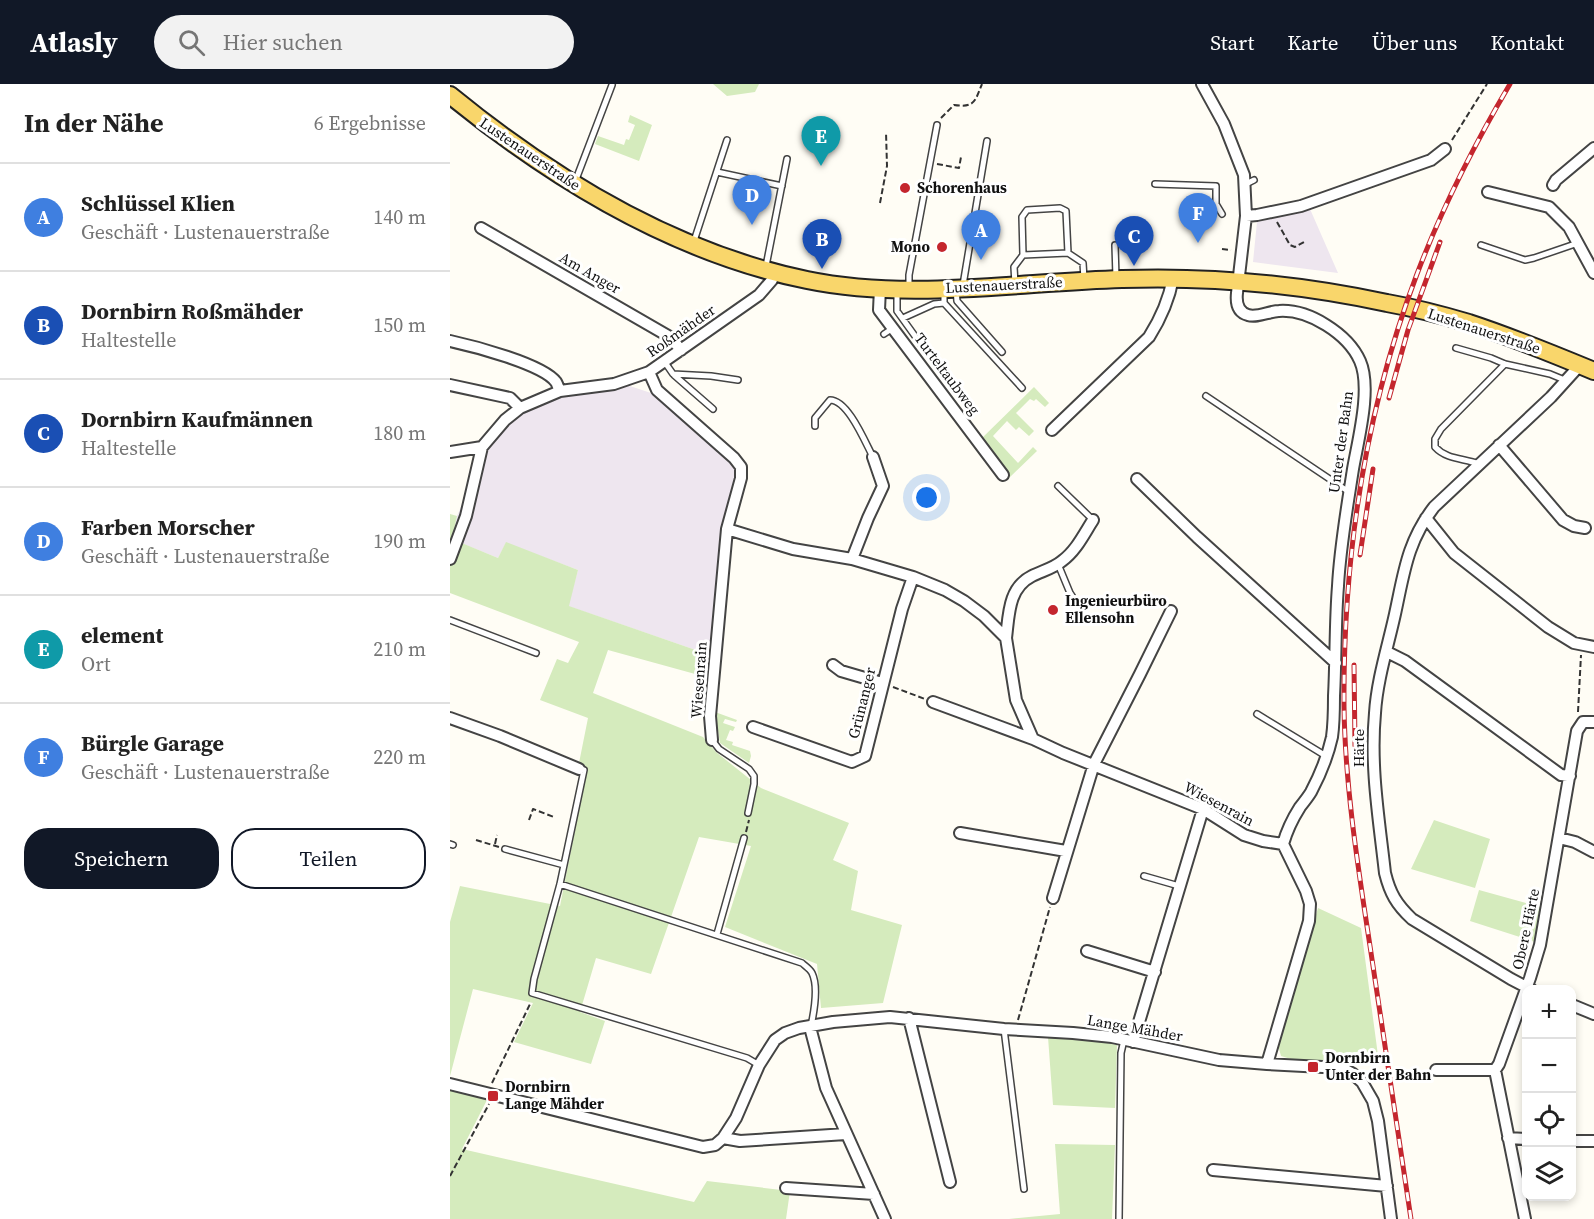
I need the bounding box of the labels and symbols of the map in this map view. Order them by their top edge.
street label: Lustenauerstraße [476,112,585,195]
pin: E [802,116,841,166]
pin: D [732,176,772,225]
place label: Schorenhaus [917,177,1007,198]
marker: Schorenhaus [898,181,912,195]
pin: F [1178,194,1218,243]
pin: A [962,210,1000,260]
pin: C [1114,216,1154,266]
pin: B [802,220,842,269]
place label: Mono [891,236,931,257]
marker: Mono [935,240,949,254]
street label: Am Anger [556,247,625,299]
street label: Lustenauerstraße [945,271,1063,298]
street label: Roßmähder [642,299,720,362]
street label: Lustenauerstraße [1425,302,1543,359]
street label: Turteltaubweg [910,328,985,419]
street label: Unter der Bahn [1323,389,1358,494]
your location [912,483,941,512]
place label: Ingenieurbüro Ellensohn [1065,590,1167,628]
marker: Ingenieurbüro Ellensohn [1046,603,1060,617]
street label: Wiesenrain [685,641,712,719]
street label: Grünanger [843,664,881,741]
street label: Härte [1348,729,1369,767]
street label: Wiesenrain [1180,776,1258,831]
street label: Obere Härte [1507,886,1544,971]
street label: Lange Mähder [1086,1009,1185,1046]
place label: Dornbirn Unter der Bahn [1325,1047,1431,1085]
marker: Dornbirn Unter der Bahn [1306,1060,1320,1074]
place label: Dornbirn Lange Mähder [505,1076,604,1114]
marker: Dornbirn Lange Mähder [486,1089,500,1103]

